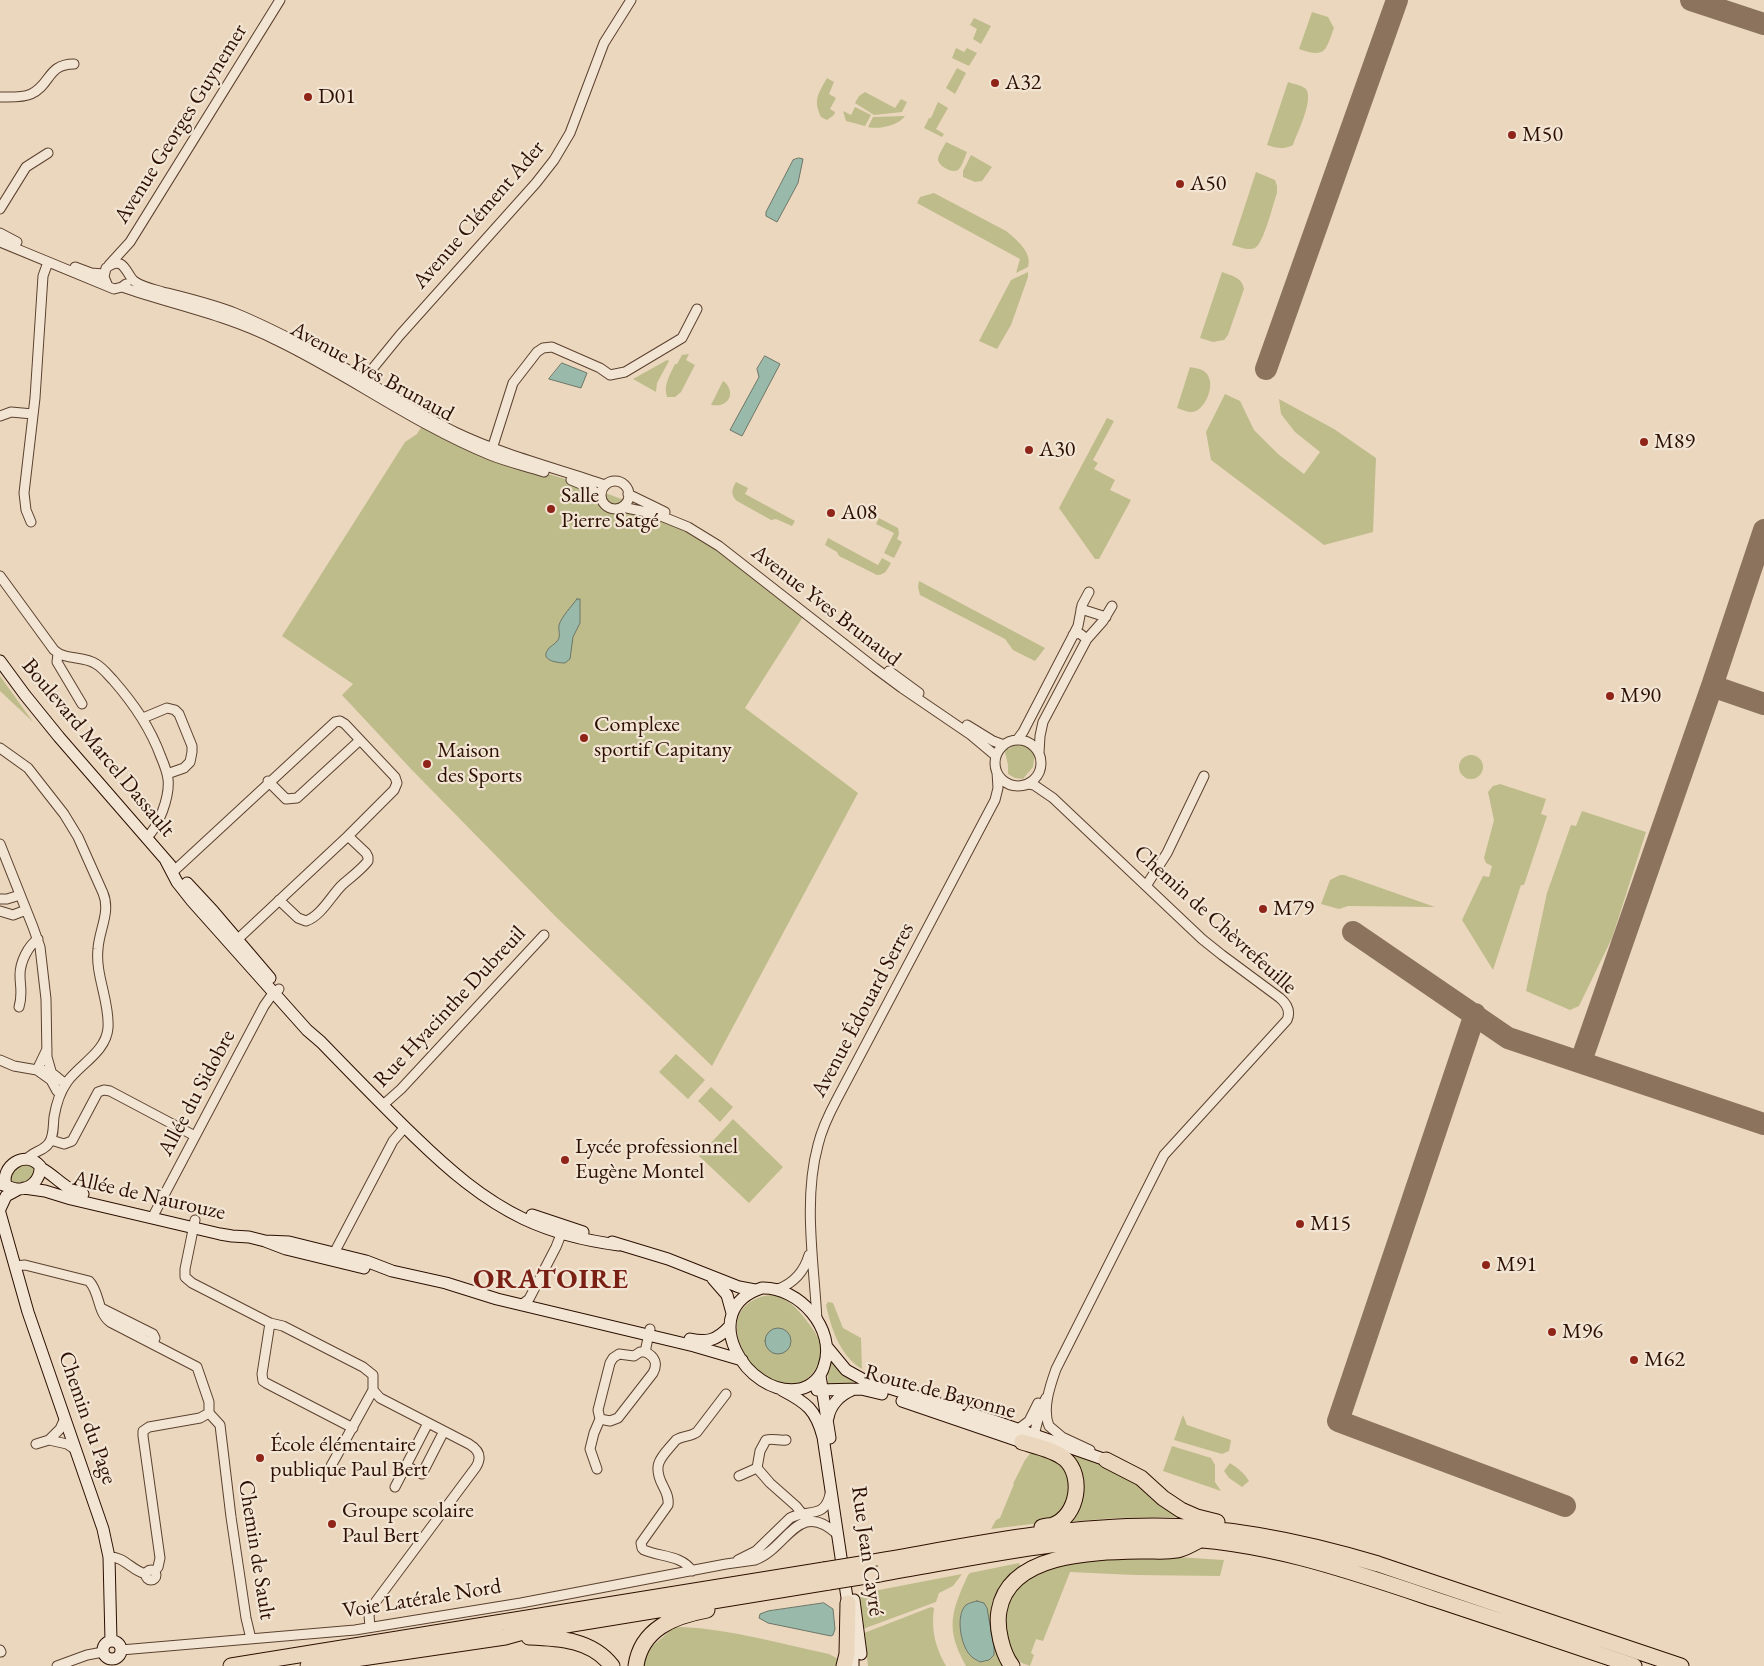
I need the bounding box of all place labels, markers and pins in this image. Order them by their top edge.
place label: A32 [1005,70,1041,96]
marker: A32 [989,77,1001,89]
place label: D01 [318,84,356,110]
marker: D01 [302,91,314,103]
place label: M50 [1522,122,1563,148]
marker: M50 [1506,129,1518,141]
place label: A50 [1190,171,1226,197]
marker: A50 [1174,178,1186,190]
place label: M89 [1654,429,1695,455]
marker: M89 [1638,436,1650,448]
place label: A30 [1039,437,1075,463]
marker: A30 [1023,444,1035,456]
place label: Salle Pierre Satgé [561,483,659,534]
place label: A08 [841,500,877,526]
marker: Salle Pierre Satgé [545,503,557,515]
marker: A08 [825,507,837,519]
place label: M90 [1620,683,1661,709]
marker: M90 [1604,690,1616,702]
place label: Complexe sportif Capitany [594,712,732,764]
marker: Complexe sportif Capitany [578,732,590,744]
place label: Maison des Sports [437,738,522,789]
marker: Maison des Sports [421,758,433,770]
place label: M79 [1273,896,1314,922]
marker: M79 [1257,903,1269,915]
place label: Lycée professionnel Eugène Montel [575,1134,738,1186]
marker: Lycée professionnel Eugène Montel [559,1154,571,1166]
place label: M15 [1310,1211,1351,1237]
marker: M15 [1294,1218,1306,1230]
place label: M91 [1496,1252,1537,1278]
marker: M91 [1480,1259,1492,1271]
place label: M96 [1562,1319,1603,1345]
marker: M96 [1546,1326,1558,1338]
place label: M62 [1644,1347,1685,1373]
marker: M62 [1628,1354,1640,1366]
place label: École élémentaire publique Paul Bert [270,1432,428,1484]
marker: École élémentaire publique Paul Bert [254,1452,266,1464]
place label: Groupe scolaire Paul Bert [342,1498,474,1550]
marker: Groupe scolaire Paul Bert [326,1518,338,1530]

